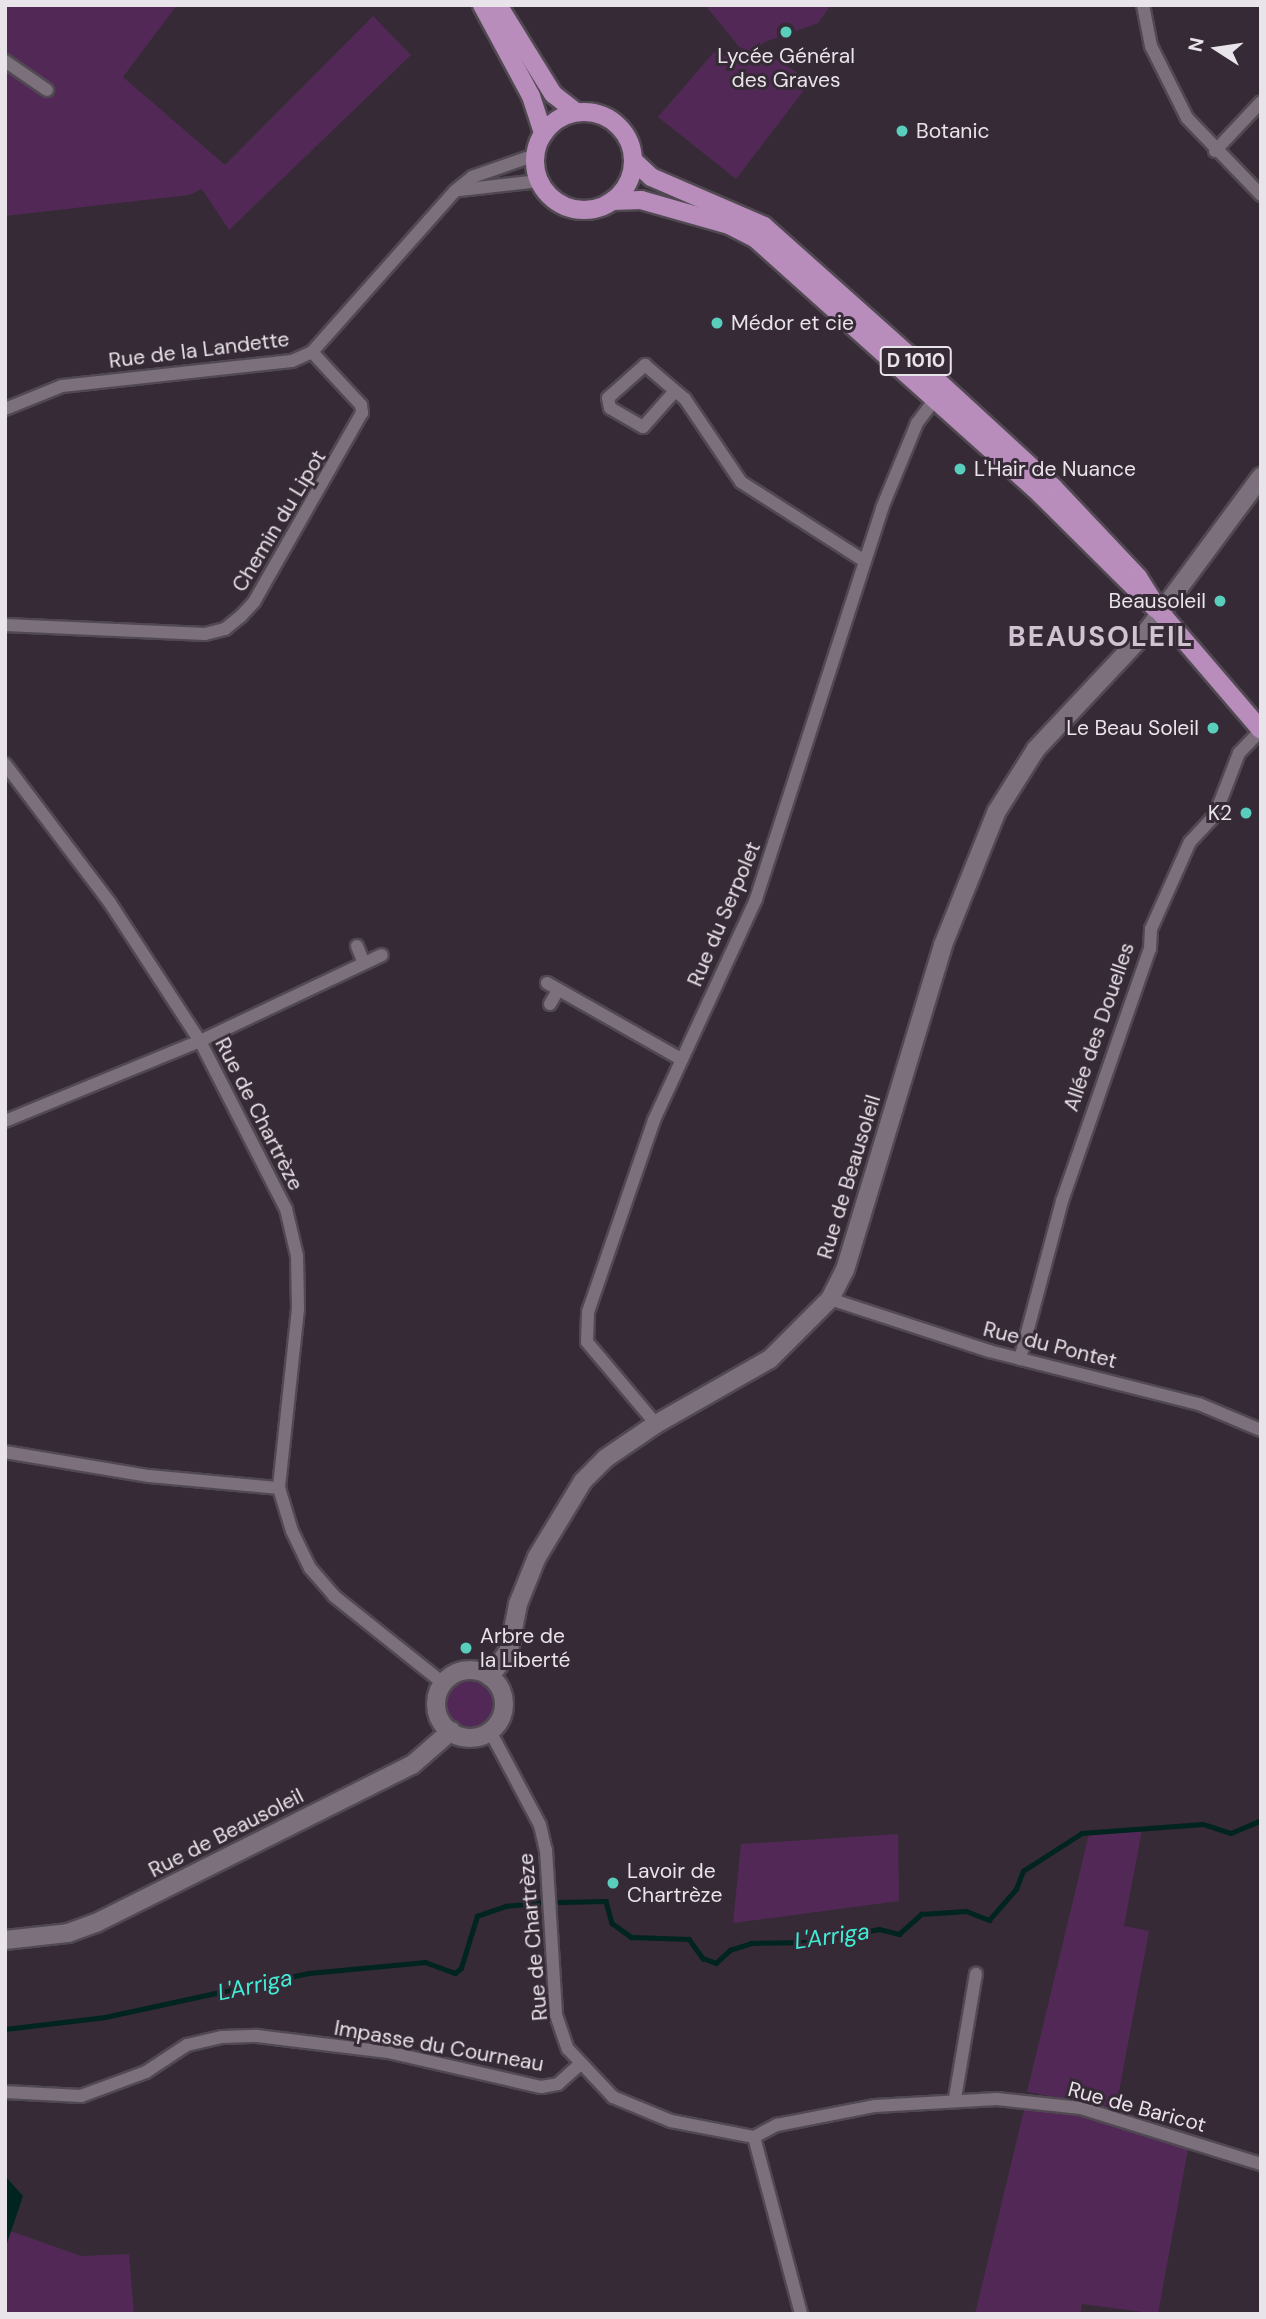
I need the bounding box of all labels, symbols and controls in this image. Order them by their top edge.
north arrow [1182,14,1252,84]
marker: Lycée Général des Graves [778,24,794,40]
text: N [1182,35,1210,54]
place label: Lycée Général des Graves [717,43,855,93]
place label: Botanic [916,118,989,144]
marker: Botanic [894,123,910,139]
place label: Médor et cie [731,310,854,336]
marker: Médor et cie [709,315,725,331]
street label: Rue de la Landette [107,326,291,374]
road number: D 1010 [879,346,953,376]
street label: Chemin du Lipot [227,446,331,596]
place label: L'Hair de Nuance [974,456,1136,482]
marker: L'Hair de Nuance [952,461,968,477]
place label: Beausoleil [1109,588,1206,614]
marker: Beausoleil [1212,593,1228,609]
district label: BEAUSOLEIL [1009,620,1193,654]
place label: Le Beau Soleil [1066,715,1199,741]
marker: Le Beau Soleil [1205,720,1221,736]
place label: K2 [1208,800,1232,826]
marker: K2 [1238,805,1254,821]
street label: Rue du Serpolet [682,838,766,990]
street label: Allée des Douelles [1058,939,1140,1115]
street label: Rue de Chartrèze [210,1033,308,1195]
street label: Rue de Beausoleil [812,1092,886,1262]
street label: Rue du Pontet [981,1316,1119,1374]
place label: Arbre de la Liberté [480,1623,571,1673]
marker: Arbre de la Liberté [458,1640,474,1656]
street label: Rue de Beausoleil [145,1783,307,1883]
street label: Rue de Chartrèze [513,1852,553,2022]
place label: Lavoir de Chartrèze [627,1858,722,1908]
marker: Lavoir de Chartrèze [605,1875,621,1891]
water label: L'Arriga [792,1917,872,1955]
water label: L'Arriga [215,1964,295,2006]
street label: Impasse du Courneau [332,2015,546,2077]
street label: Rue de Baricot [1065,2076,1209,2138]

